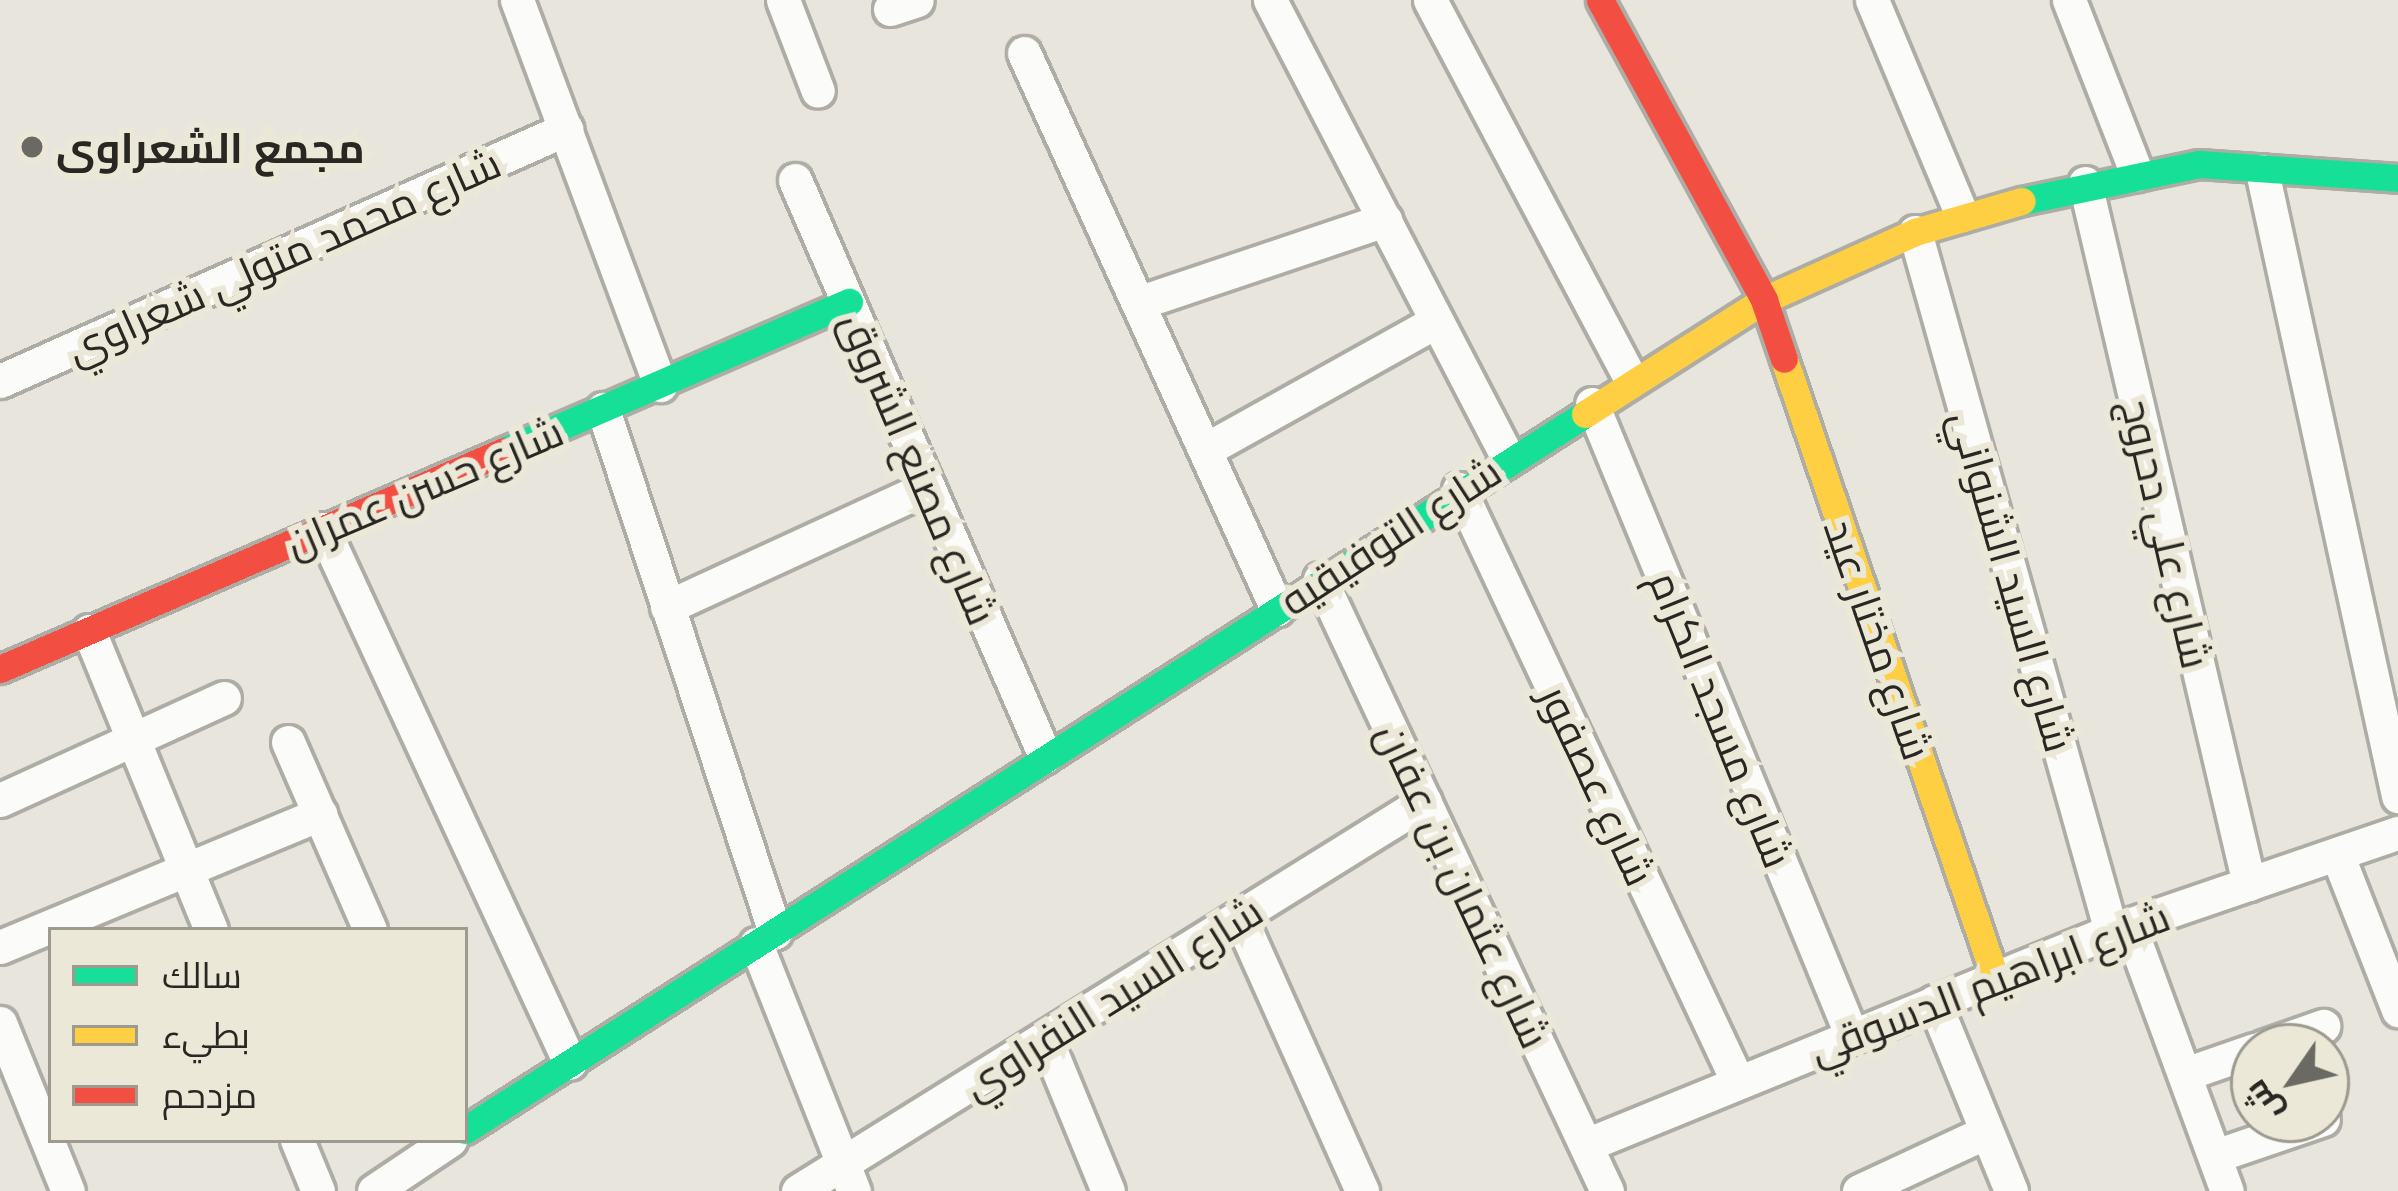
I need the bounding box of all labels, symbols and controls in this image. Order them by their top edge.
place label: مجمع الشعراوى [56,122,365,172]
marker: مجمع الشعراوى [19,134,45,160]
street label: شارع محمد متولي شعراوي [58,136,508,374]
street label: شارع مصنع الشروق [831,304,1009,632]
street label: شارع علي دحروج [2111,393,2223,673]
street label: شارع حسن عمران [278,405,570,567]
street label: شارع السيد الشنواني [1940,405,2086,757]
street label: شارع التوفيقيه [1270,445,1510,625]
street label: شارع مختار عيد [1814,512,1944,766]
street label: شارع مسجد الكرام [1640,564,1804,874]
street label: شارع عصفور [1530,677,1666,893]
street label: شارع عثمان بن عفان [1367,715,1561,1055]
street label: شارع السيد النفراوي [953,885,1271,1109]
street label: شارع ابراهيم الدسوقي [1802,890,2176,1074]
legend [48,927,468,1143]
text: سالك [162,950,242,999]
text: بطيء [162,1010,250,1059]
north arrow [2230,1023,2350,1143]
text: مزدحم [162,1070,257,1119]
text: ش [2232,1072,2293,1132]

